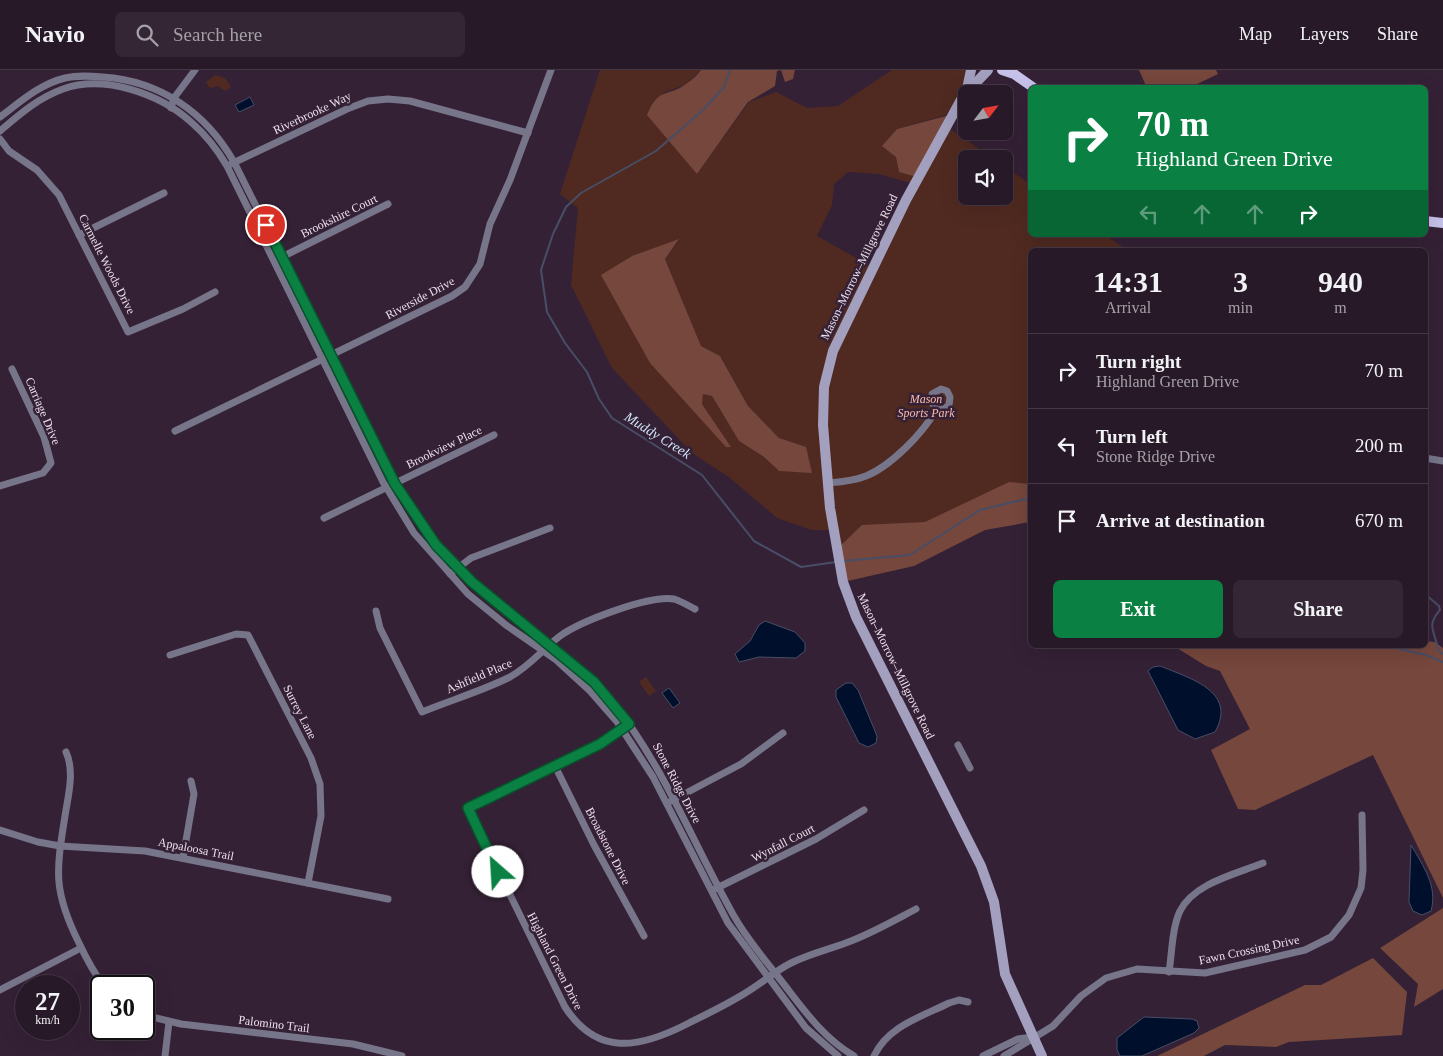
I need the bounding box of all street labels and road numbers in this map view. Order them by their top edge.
street label: Riverbrooke Way [271,89,353,137]
street label: Brookshire Court [298,191,380,241]
street label: Mason–Morrow–Millgrove Road [818,192,900,342]
street label: Carmelle Woods Drive [76,212,138,316]
street label: Riverside Drive [383,274,457,322]
street label: Carriage Drive [23,375,63,447]
street label: Brookview Place [404,423,484,471]
street label: Mason–Morrow–Millgrove Road [855,591,937,741]
street label: Ashfield Place [444,656,514,696]
street label: Surrey Lane [280,683,320,741]
street label: Stone Ridge Drive [650,740,704,826]
street label: Broadstone Drive [582,805,634,887]
street label: Wynfall Court [749,821,817,865]
street label: Appaloosa Trail [157,835,236,863]
street label: Highland Green Drive [524,910,586,1012]
street label: Fawn Crossing Drive [1197,932,1301,968]
street label: Palomino Trail [238,1013,311,1035]

